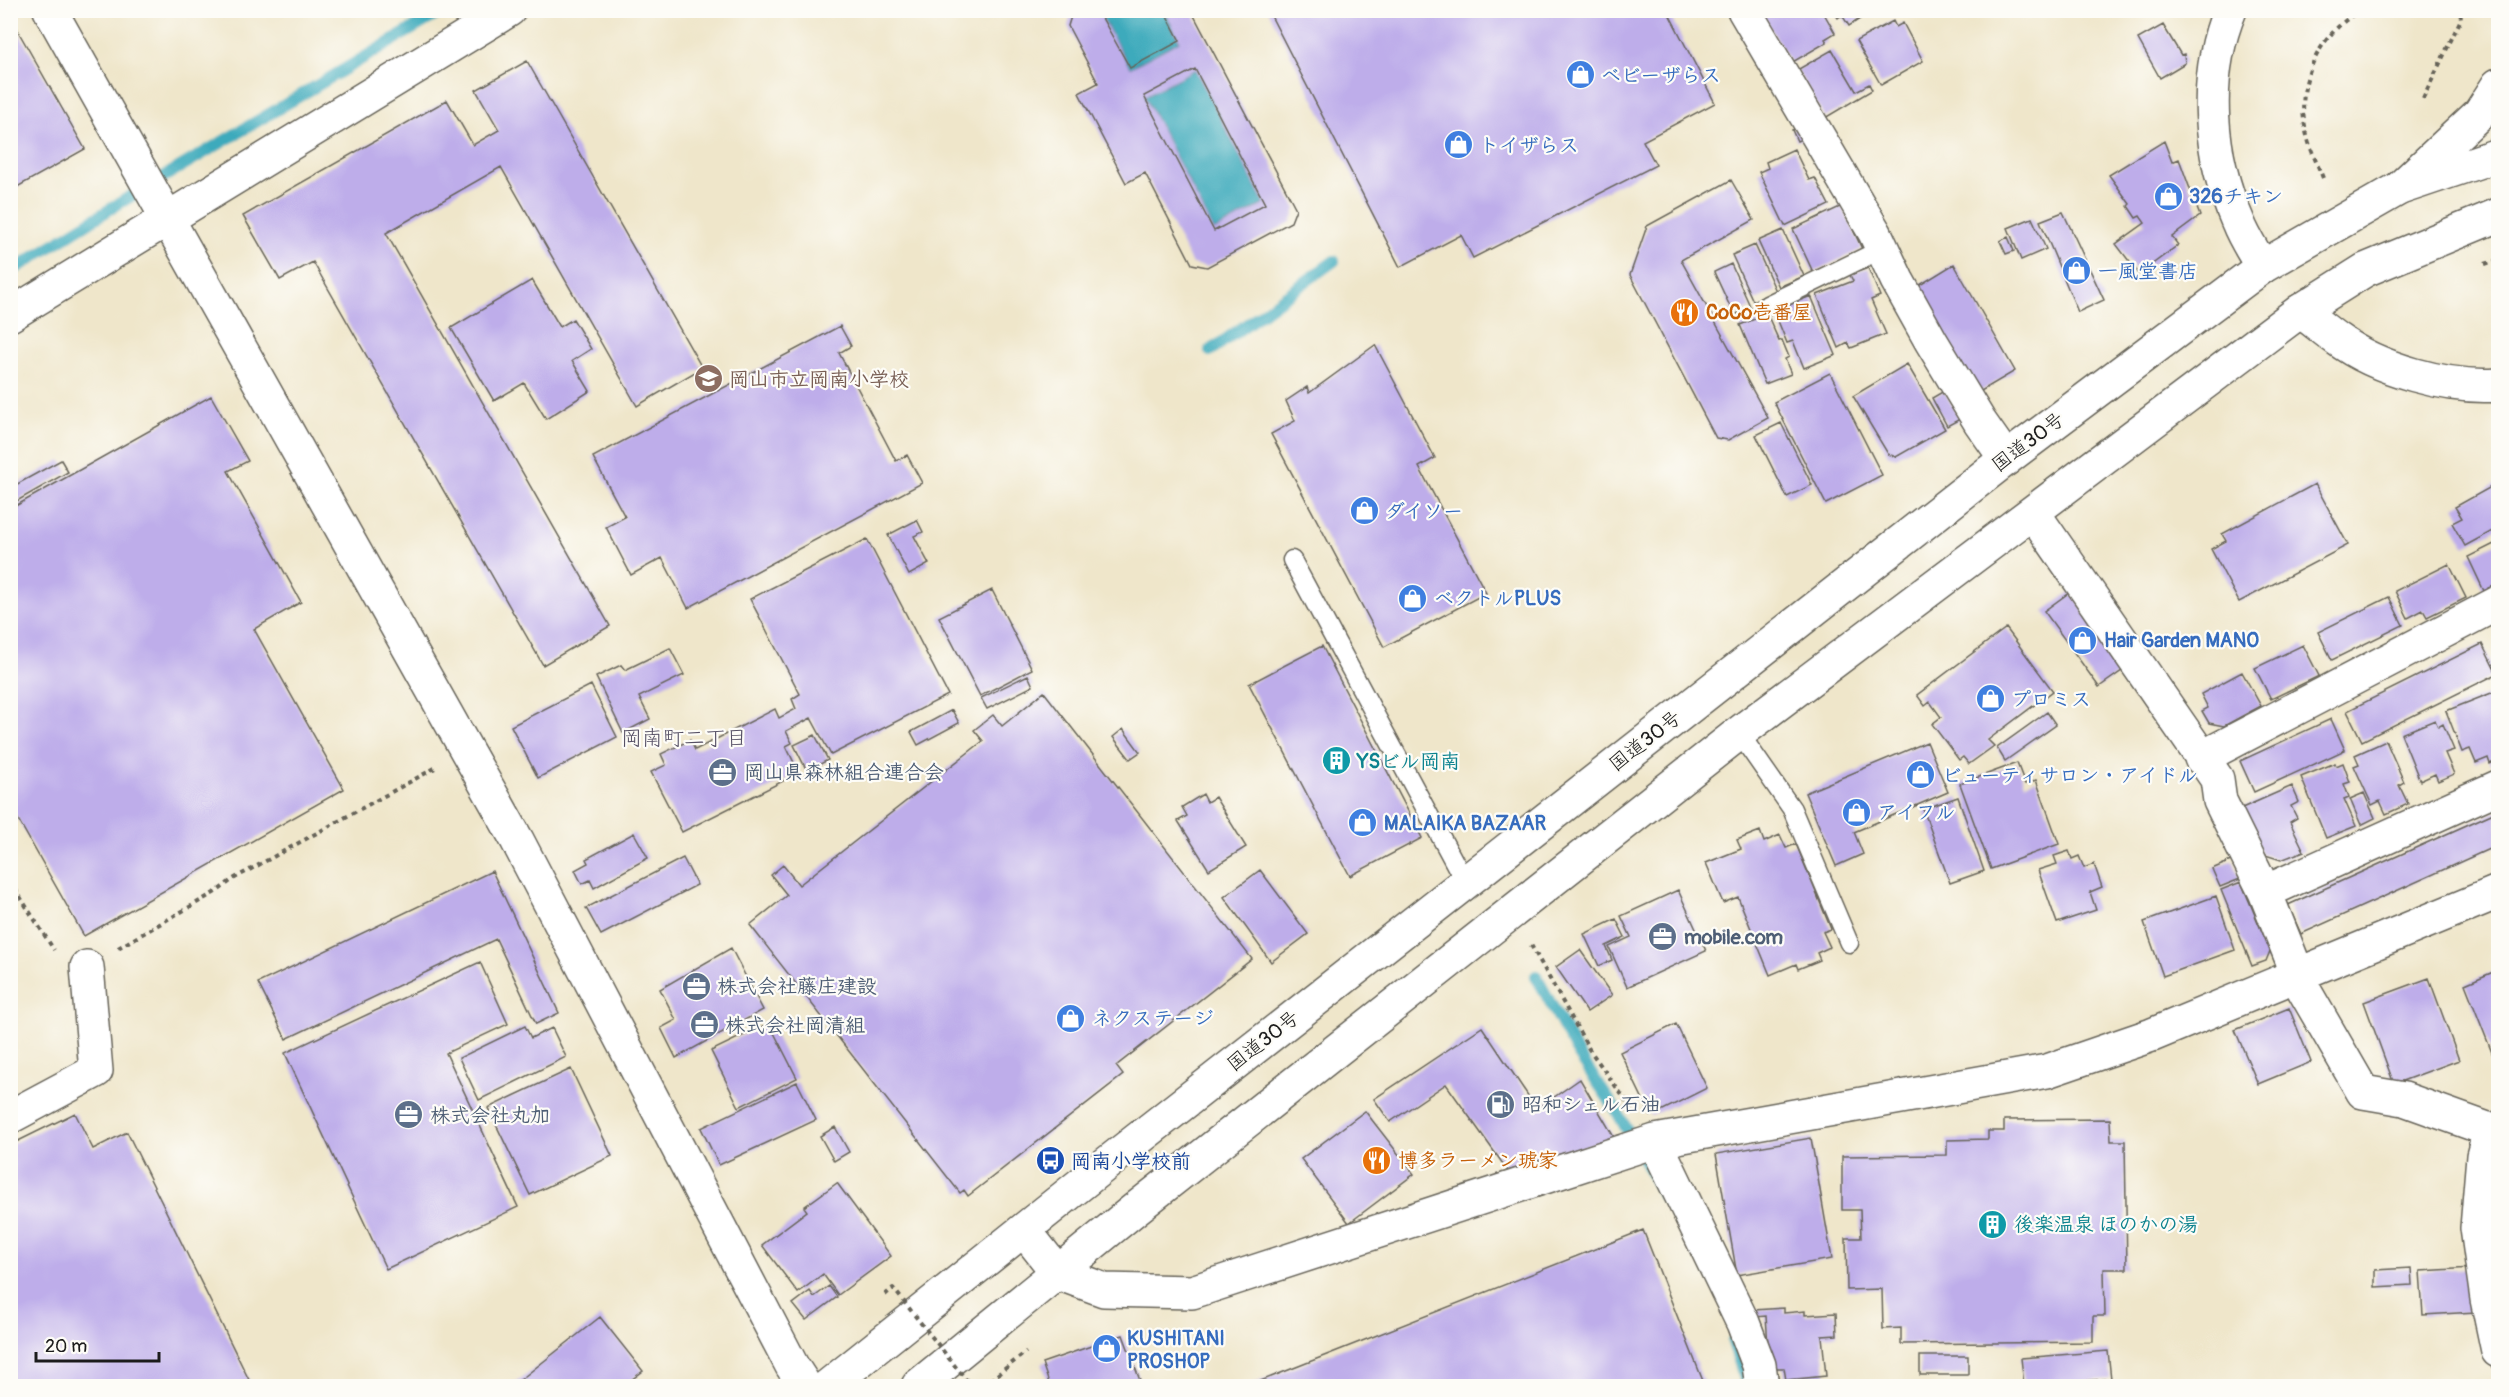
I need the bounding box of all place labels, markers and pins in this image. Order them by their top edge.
shop icon: ベビーザらス [1564,59,1596,91]
place label: ベビーザらス [1601,63,1721,88]
shop icon: トイザらス [1442,129,1474,161]
place label: トイザらス [1479,133,1579,158]
shop icon: 326チキン [2152,180,2184,212]
place label: 326チキン [2189,184,2283,209]
shop icon: 一風堂書店 [2061,255,2093,287]
place label: 一風堂書店 [2098,259,2198,284]
restaurant icon: CoCo壱番屋 [1669,296,1701,328]
place label: CoCo壱番屋 [1706,300,1812,325]
school or university icon: 岡山市立岡南小学校 [692,363,724,395]
place label: 岡山市立岡南小学校 [729,367,909,392]
shop icon: ダイソー [1348,495,1380,527]
place label: ダイソー [1385,499,1463,524]
shop icon: ベクトルPLUS [1397,582,1429,614]
place label: ベクトルPLUS [1434,586,1561,611]
shop icon: Hair Garden MANO [2067,624,2099,656]
place label: Hair Garden MANO [2104,628,2259,653]
shop icon: プロミス [1974,683,2006,715]
place label: プロミス [2011,687,2091,712]
building icon: YSビル岡南 [1320,745,1352,777]
place label: YSビル岡南 [1356,749,1460,774]
office icon: 岡山県森林組合連合会 [707,756,739,788]
shop icon: ビューティサロン・アイドル [1905,759,1937,791]
place label: 岡山県森林組合連合会 [744,760,944,785]
place label: ビューティサロン・アイドル [1942,763,2198,788]
shop icon: アイフル [1840,796,1872,828]
place label: アイフル [1877,800,1955,825]
shop icon: MALAIKA BAZAAR [1347,807,1379,839]
place label: MALAIKA BAZAAR [1384,811,1547,836]
office icon: mobile.com [1647,921,1679,953]
place label: mobile.com [1684,925,1783,950]
office icon: 株式会社藤庄建設 [680,970,712,1002]
place label: 株式会社藤庄建設 [717,974,877,999]
shop icon: ネクステージ [1055,1002,1087,1034]
place label: ネクステージ [1092,1006,1214,1031]
office icon: 株式会社岡清組 [688,1009,720,1041]
place label: 株式会社岡清組 [725,1013,865,1038]
fuel station icon: 昭和シェル石油 [1485,1088,1517,1120]
place label: 昭和シェル石油 [1522,1092,1660,1117]
office icon: 株式会社丸加 [393,1099,425,1131]
place label: 株式会社丸加 [430,1103,550,1128]
restaurant icon: 博多ラーメン琥家 [1361,1144,1393,1176]
bus stop icon: 岡南小学校前 [1034,1145,1066,1177]
place label: 博多ラーメン琥家 [1398,1148,1558,1173]
place label: 岡南小学校前 [1071,1149,1191,1174]
building icon: 後楽温泉 ほのかの湯 [1977,1208,2009,1240]
place label: 後楽温泉 ほのかの湯 [2014,1212,2198,1237]
place label: KUSHITANI PROSHOP [1127,1326,1225,1374]
shop icon: KUSHITANI PROSHOP [1090,1333,1122,1365]

